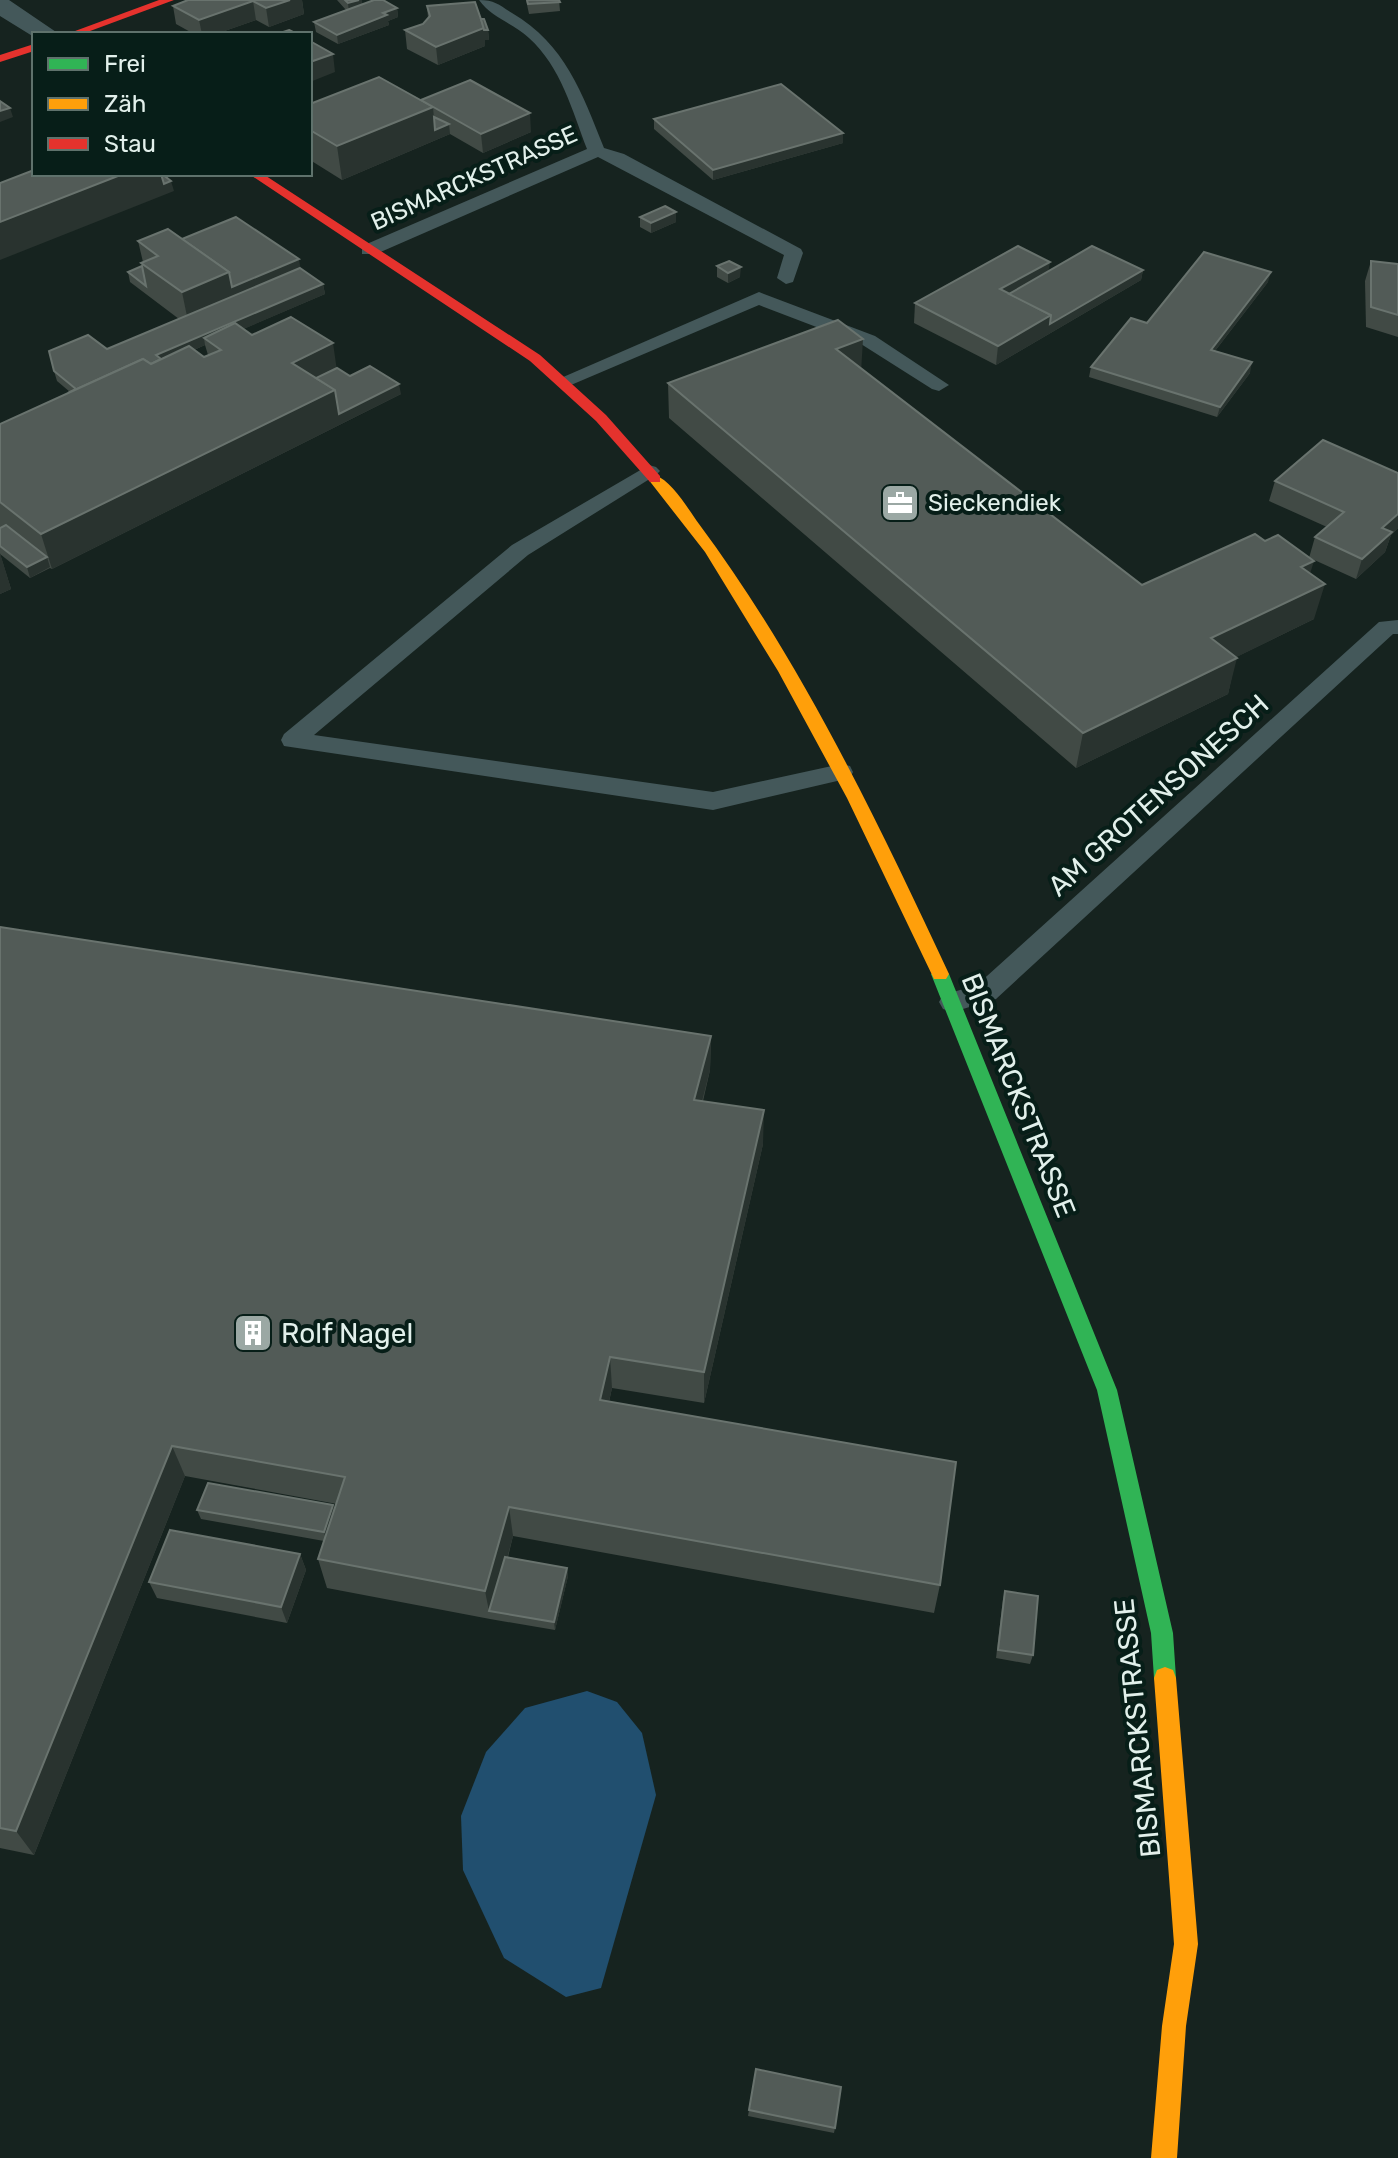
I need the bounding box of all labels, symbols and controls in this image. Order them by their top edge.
legend [32,32,312,176]
text: Frei [104,50,146,78]
text: Zäh [104,90,146,118]
street label: BISMARCKSTRASSE [366,120,582,236]
text: Stau [104,130,156,158]
office icon: Sieckendiek [879,482,921,524]
place label: Sieckendiek [928,489,1062,517]
street label: AM GROTENSONESCH [1041,688,1275,903]
street label: BISMARCKSTRASSE [955,968,1083,1222]
building icon: Rolf Nagel [232,1312,274,1354]
place label: Rolf Nagel [281,1317,413,1350]
street label: BISMARCKSTRASSE [1107,1597,1168,1859]

